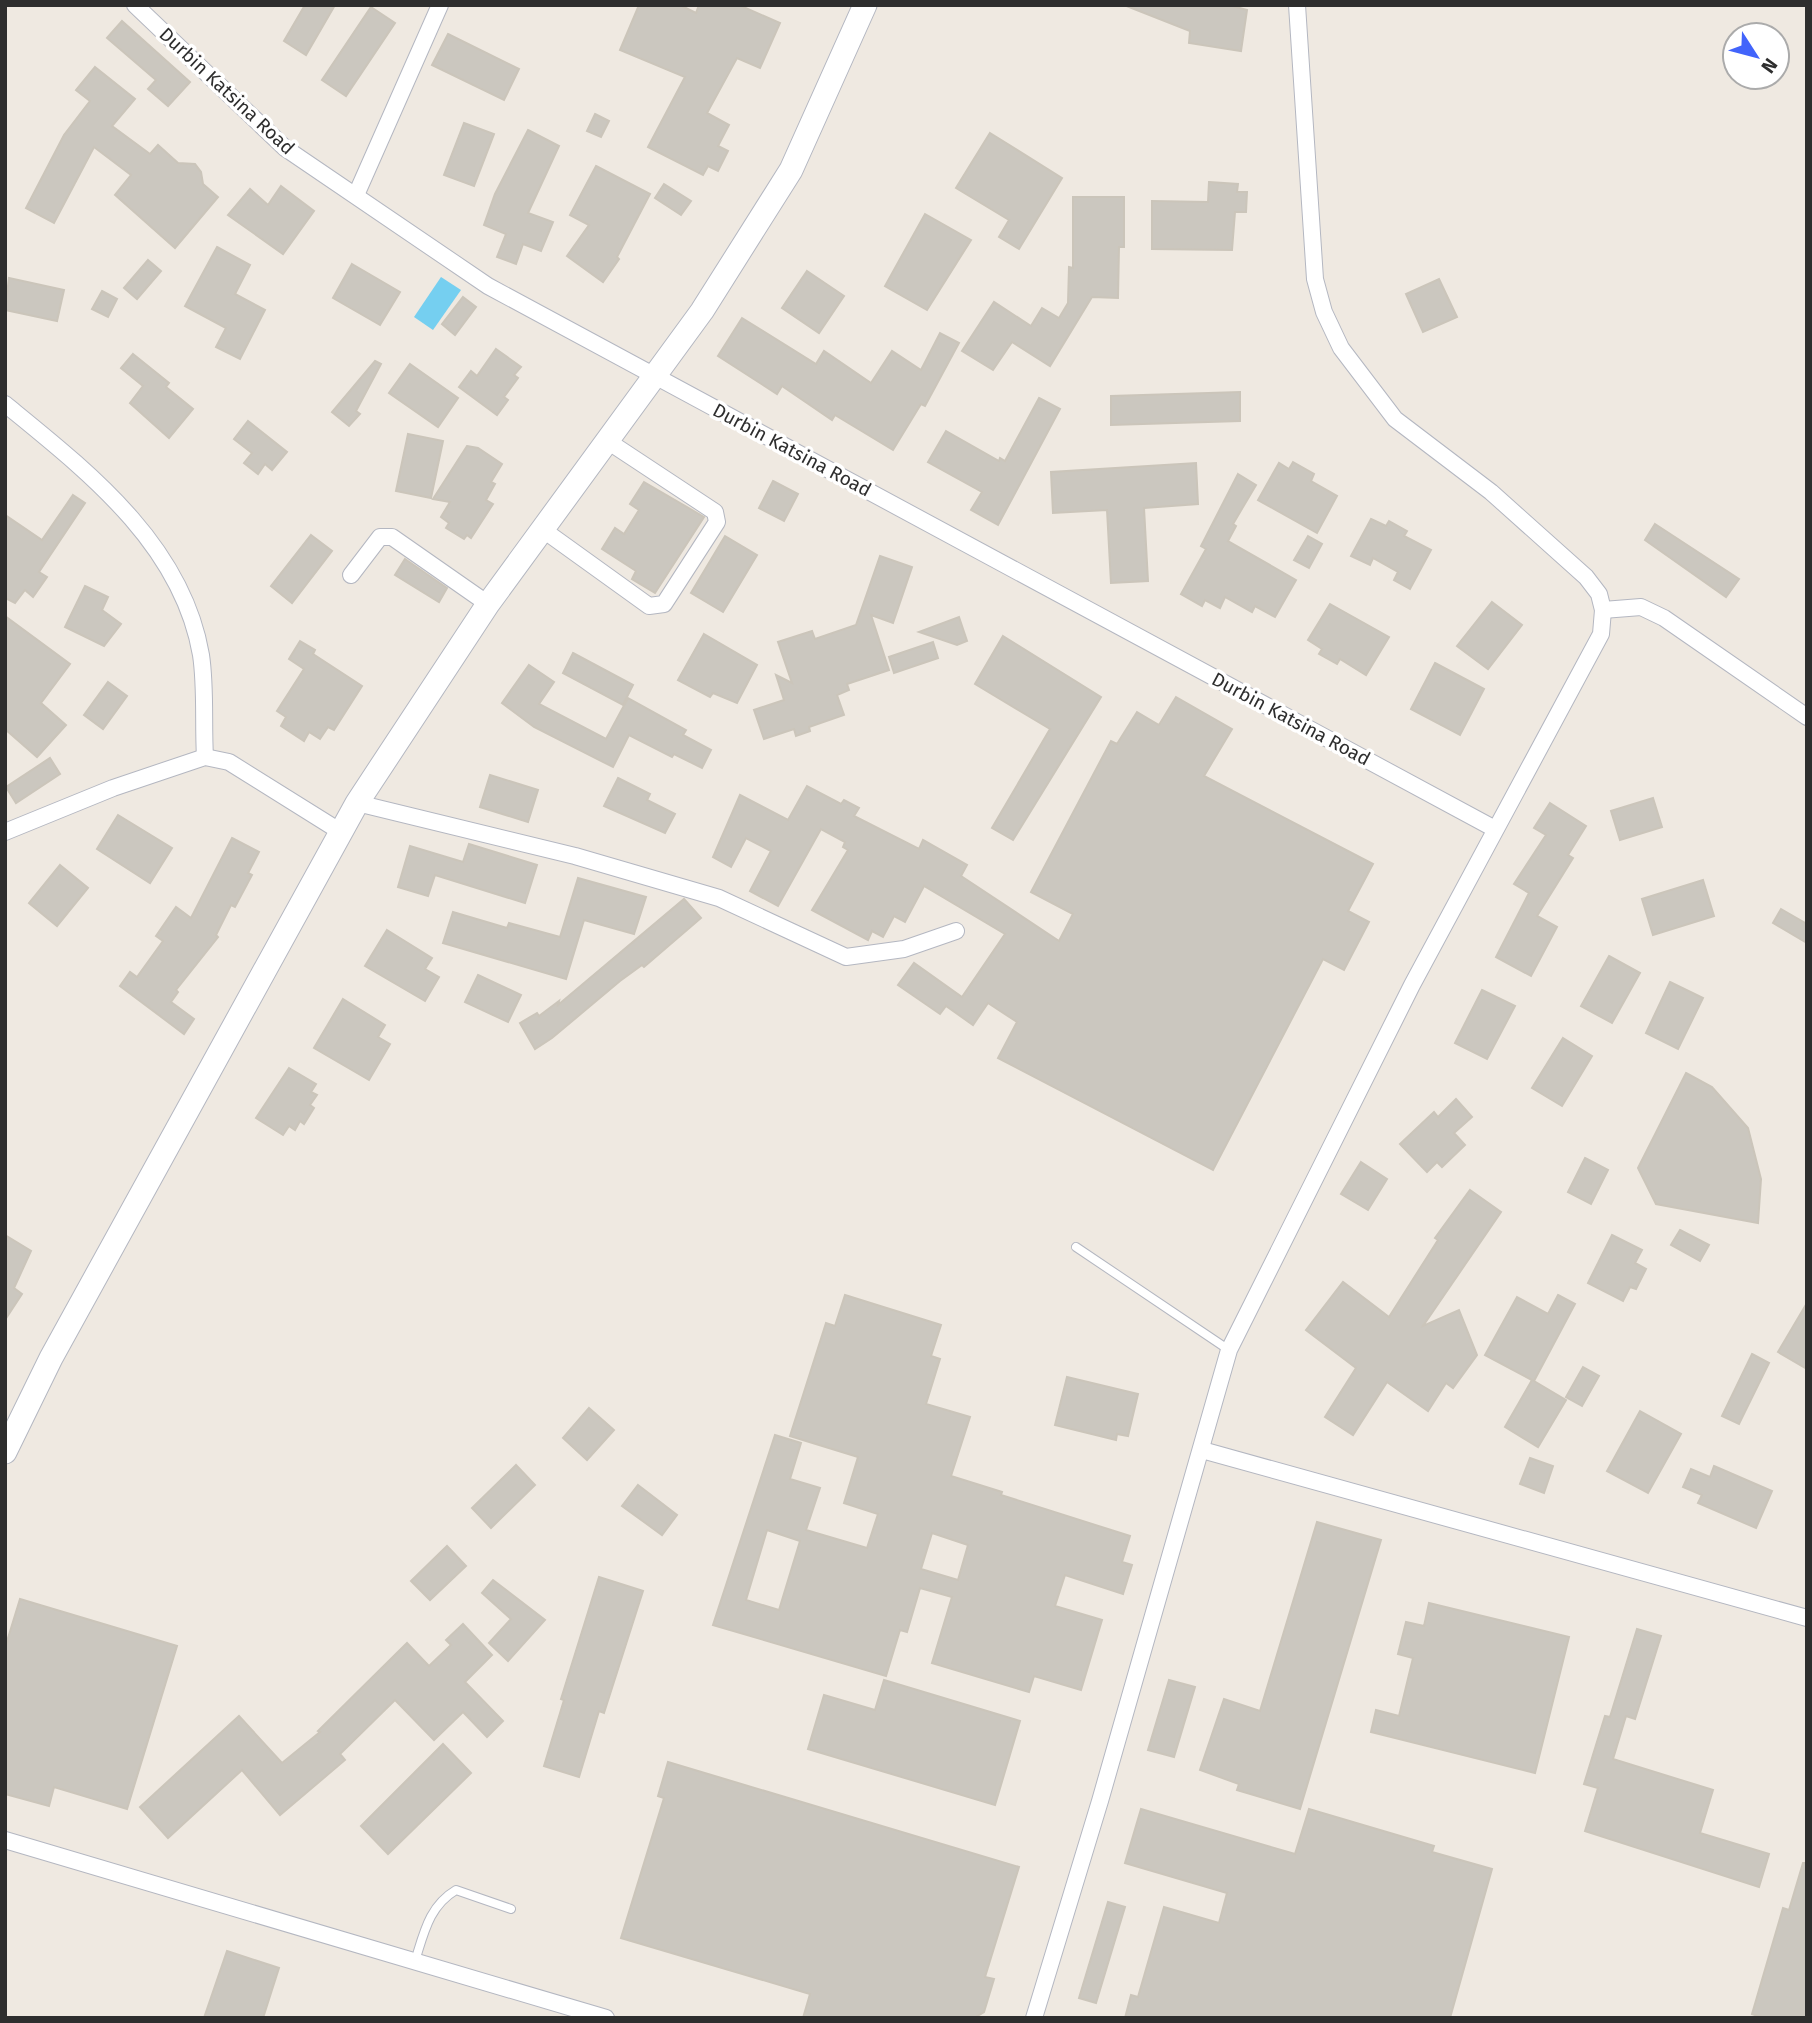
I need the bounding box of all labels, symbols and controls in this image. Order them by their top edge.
north arrow [1721,21,1791,91]
street label: Durbin Katsina Road [155,22,299,160]
text: N [1756,54,1782,78]
street label: Durbin Katsina Road [709,398,875,502]
street label: Durbin Katsina Road [1208,667,1374,771]

